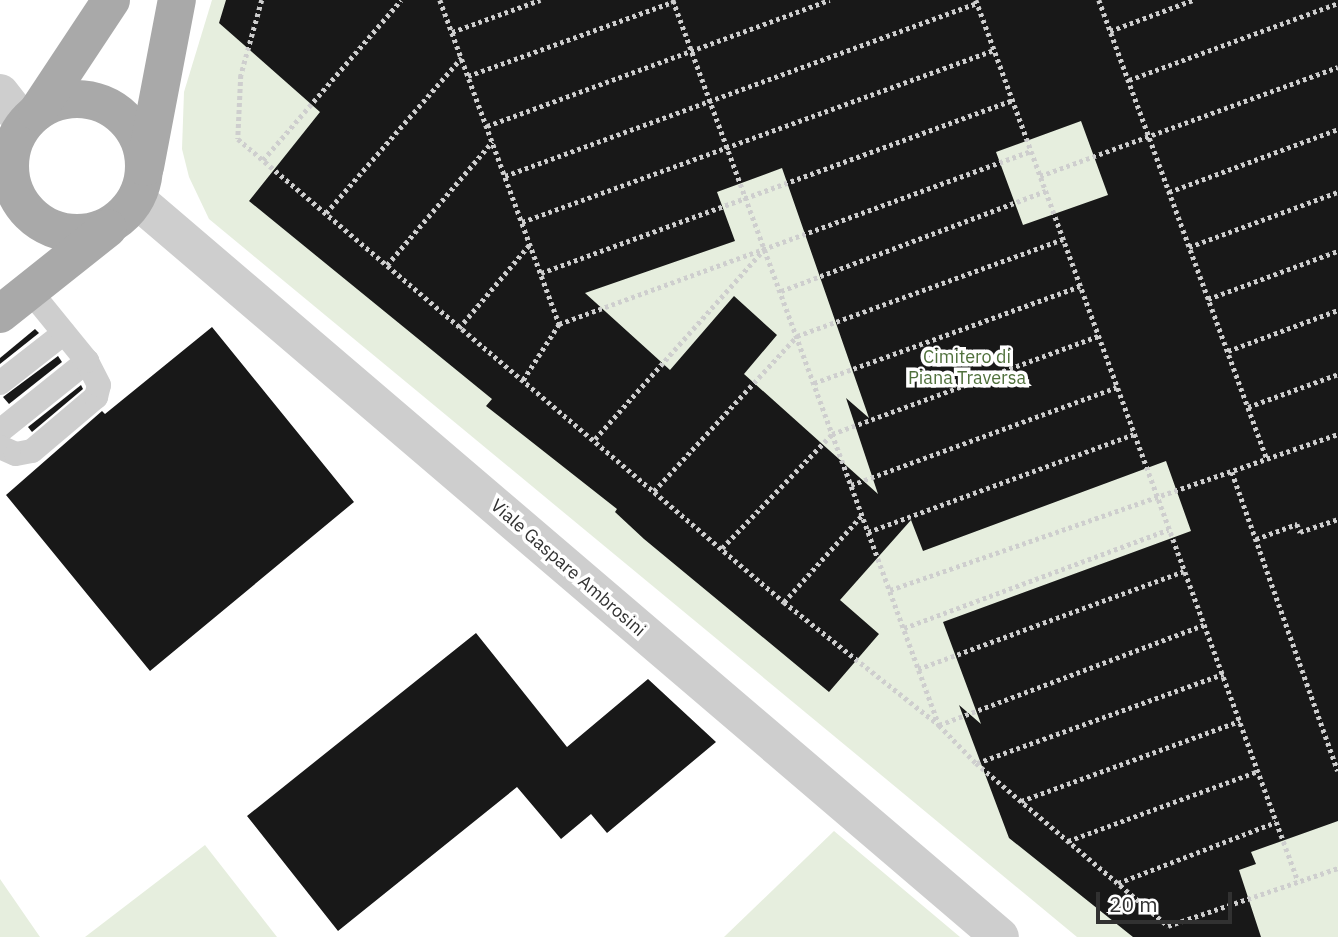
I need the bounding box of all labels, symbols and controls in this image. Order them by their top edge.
park label: Cimitero di Piana Traversa [908,347,1026,390]
street label: Viale Gaspare Ambrosini [486,495,650,641]
scale bar [1100,878,1236,922]
text: 20 m [1109,890,1158,918]

